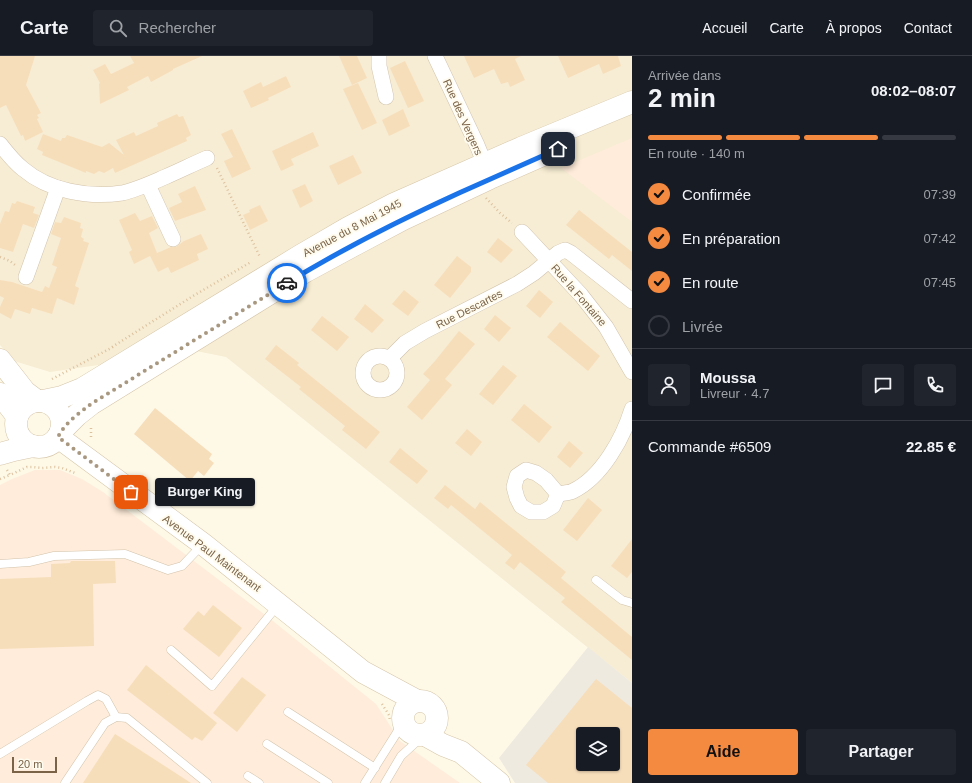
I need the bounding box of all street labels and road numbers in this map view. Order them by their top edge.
street label: Rue des Vergers [441,77,485,157]
street label: Avenue du 8 Mai 1945 [301,197,403,259]
street label: Rue la Fontaine [549,262,609,328]
street label: Rue Descartes [434,287,505,331]
street label: Avenue Paul Maintenant [161,512,263,594]

